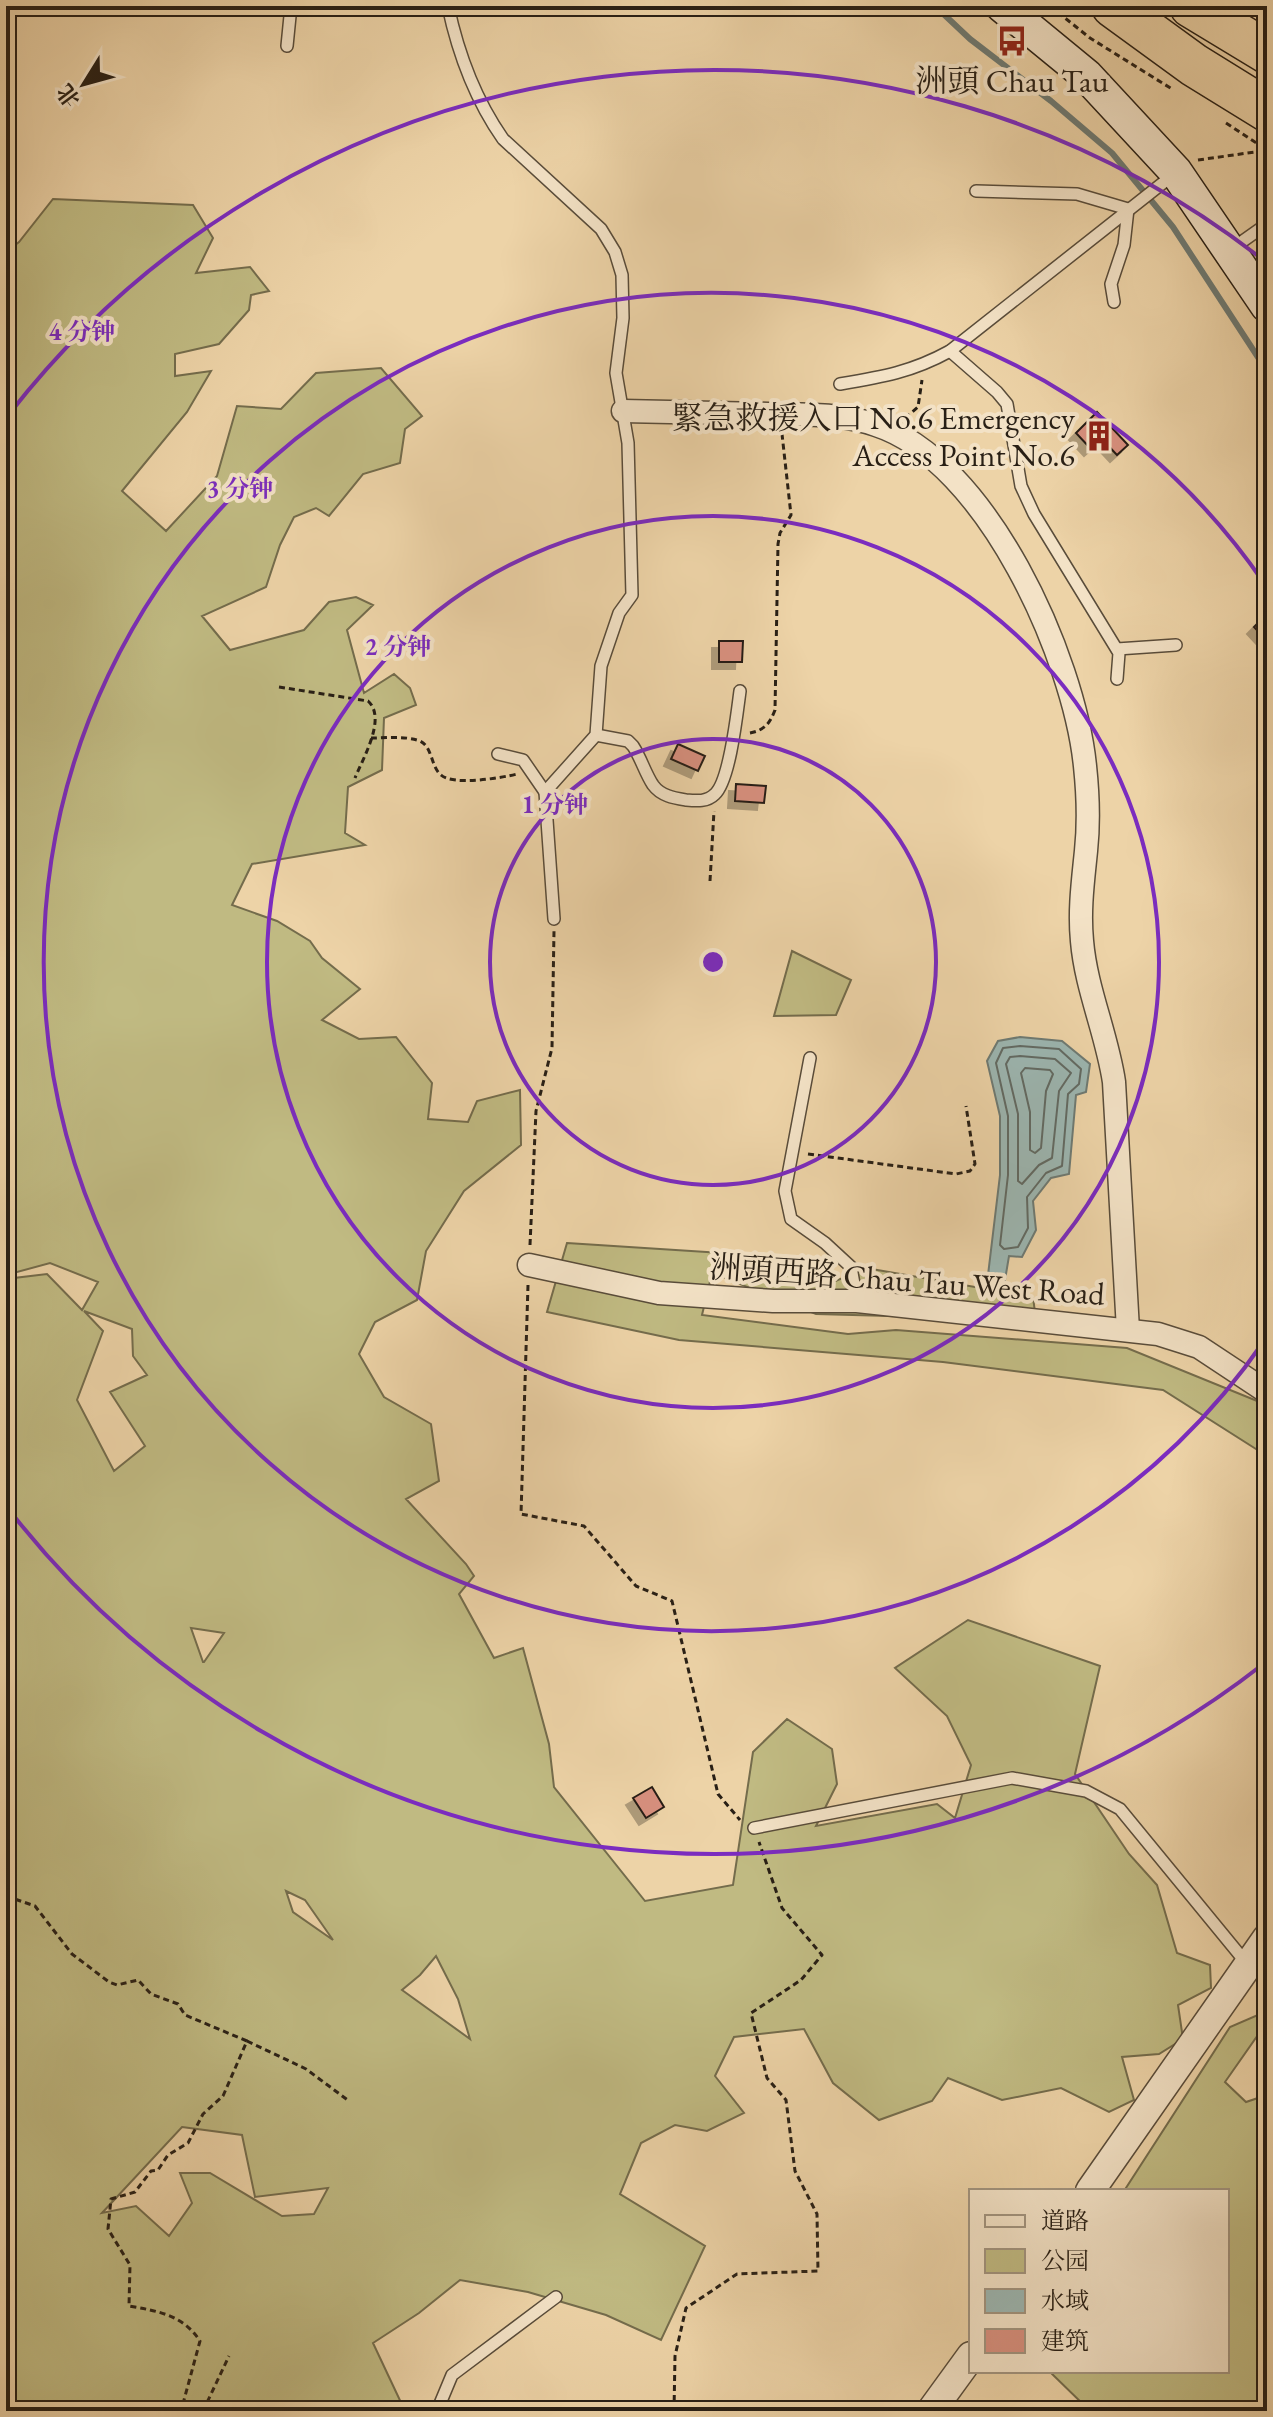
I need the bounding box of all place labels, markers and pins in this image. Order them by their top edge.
bus stop icon: 洲頭 Chau Tau [995,24,1029,58]
place label: 洲頭 Chau Tau [915,60,1109,102]
place label: 緊急救援入口 No.6 Emergency Access Point No.6 [671,397,1076,476]
building icon: 緊急救援入口 No.6 Emergency Access Point No.6 [1082,419,1116,453]
centre of rings [699,948,727,976]

